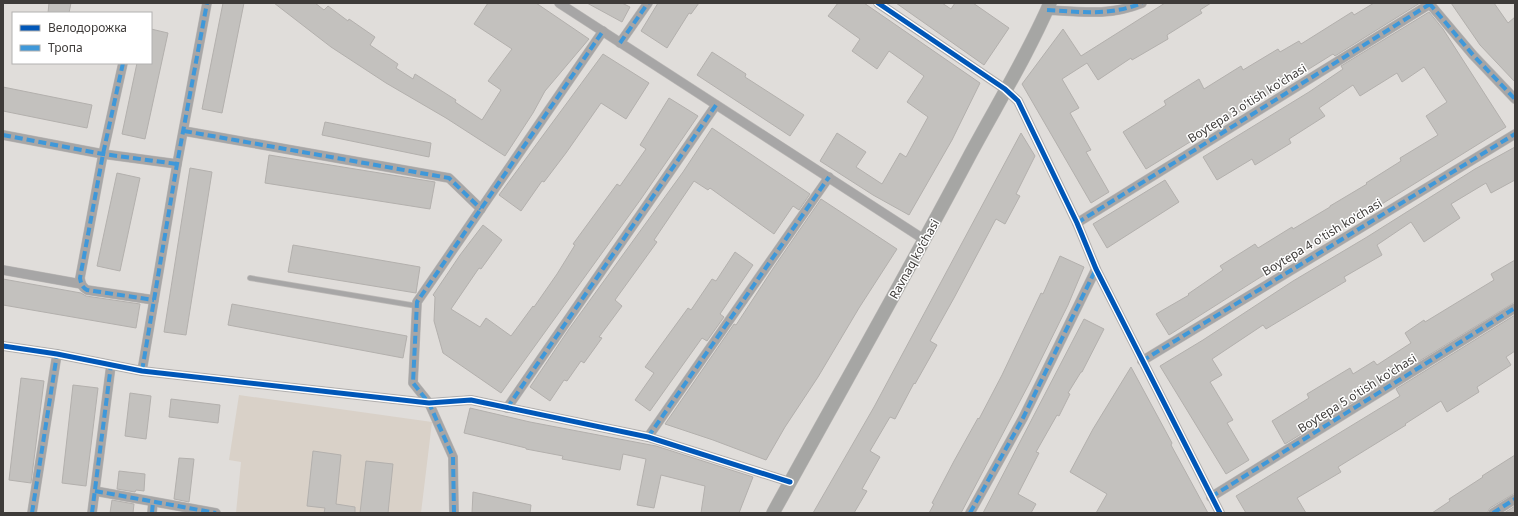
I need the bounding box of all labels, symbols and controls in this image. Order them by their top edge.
legend [12,12,152,64]
text: Велодорожка [48,19,127,36]
text: Тропа [48,39,83,56]
street label: Boytepa 3 o'tish ko'chasi [1184,59,1310,147]
street label: Boytepa 4 o'tish ko'chasi [1259,194,1385,280]
street label: Ravnaq ko‘chasi [885,216,943,302]
street label: Boytepa 5 o'tish ko'chasi [1294,349,1420,437]

